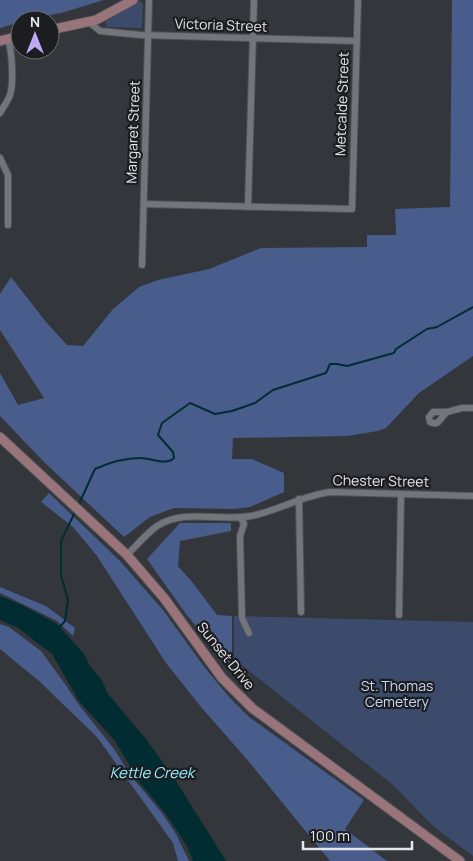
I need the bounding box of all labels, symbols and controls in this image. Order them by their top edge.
north arrow [10,10,60,60]
text: N [30,12,40,31]
street label: Victoria Street [174,13,268,36]
street label: Metcalde Street [330,51,353,156]
street label: Margaret Street [121,80,144,184]
street label: Chester Street [333,470,430,491]
street label: Sunset Drive [193,618,260,694]
park label: St. Thomas Cemetery [361,676,433,711]
water label: Kettle Creek [110,762,197,783]
scale bar [303,818,412,850]
text: 100 m [310,825,350,846]

